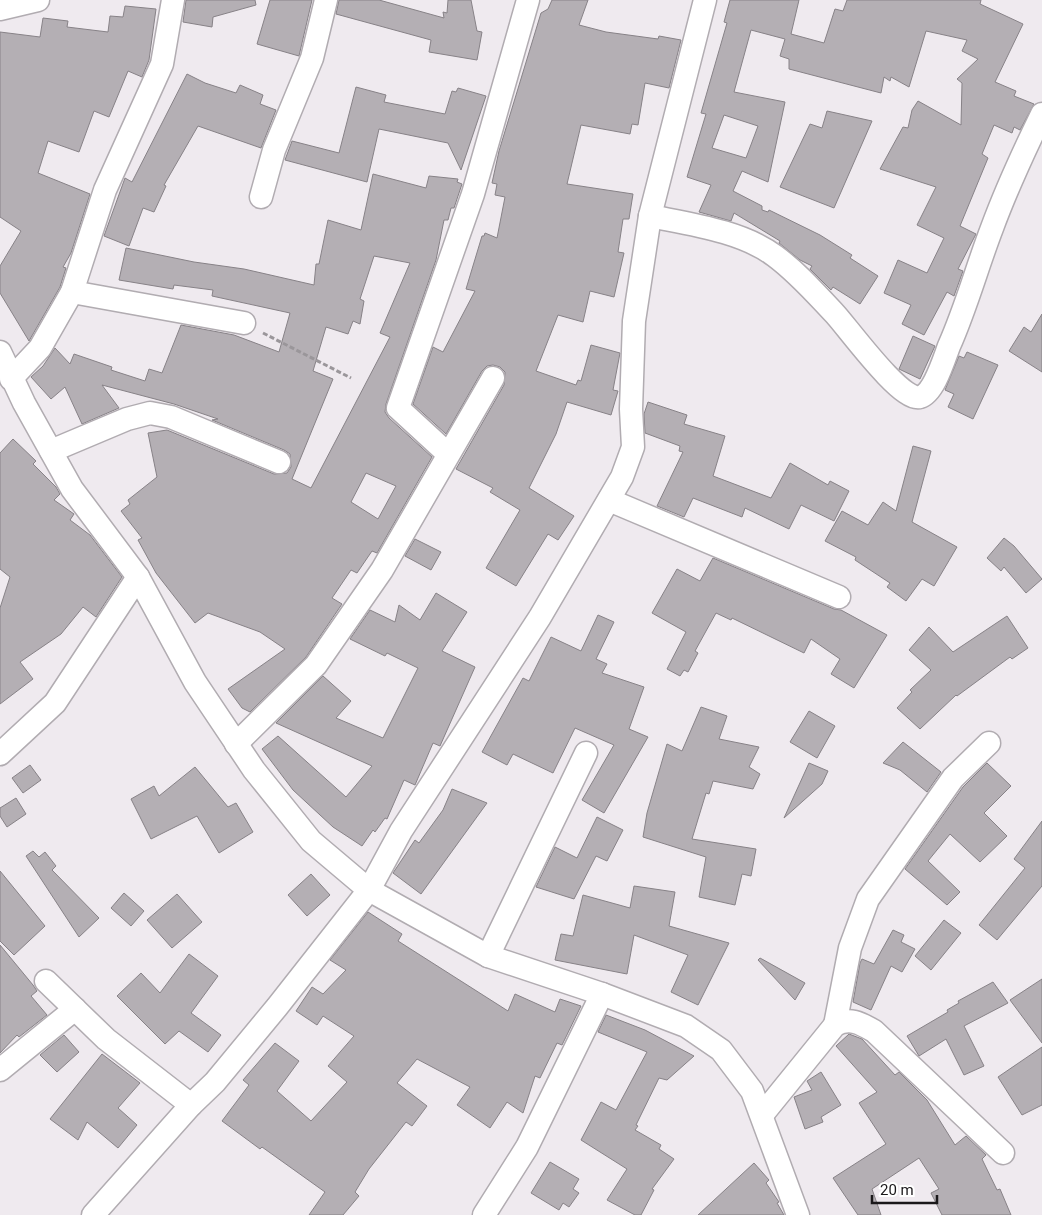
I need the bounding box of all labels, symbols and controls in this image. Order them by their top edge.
scale bar [872,1172,937,1204]
text: 20 m [880,1181,914,1199]

